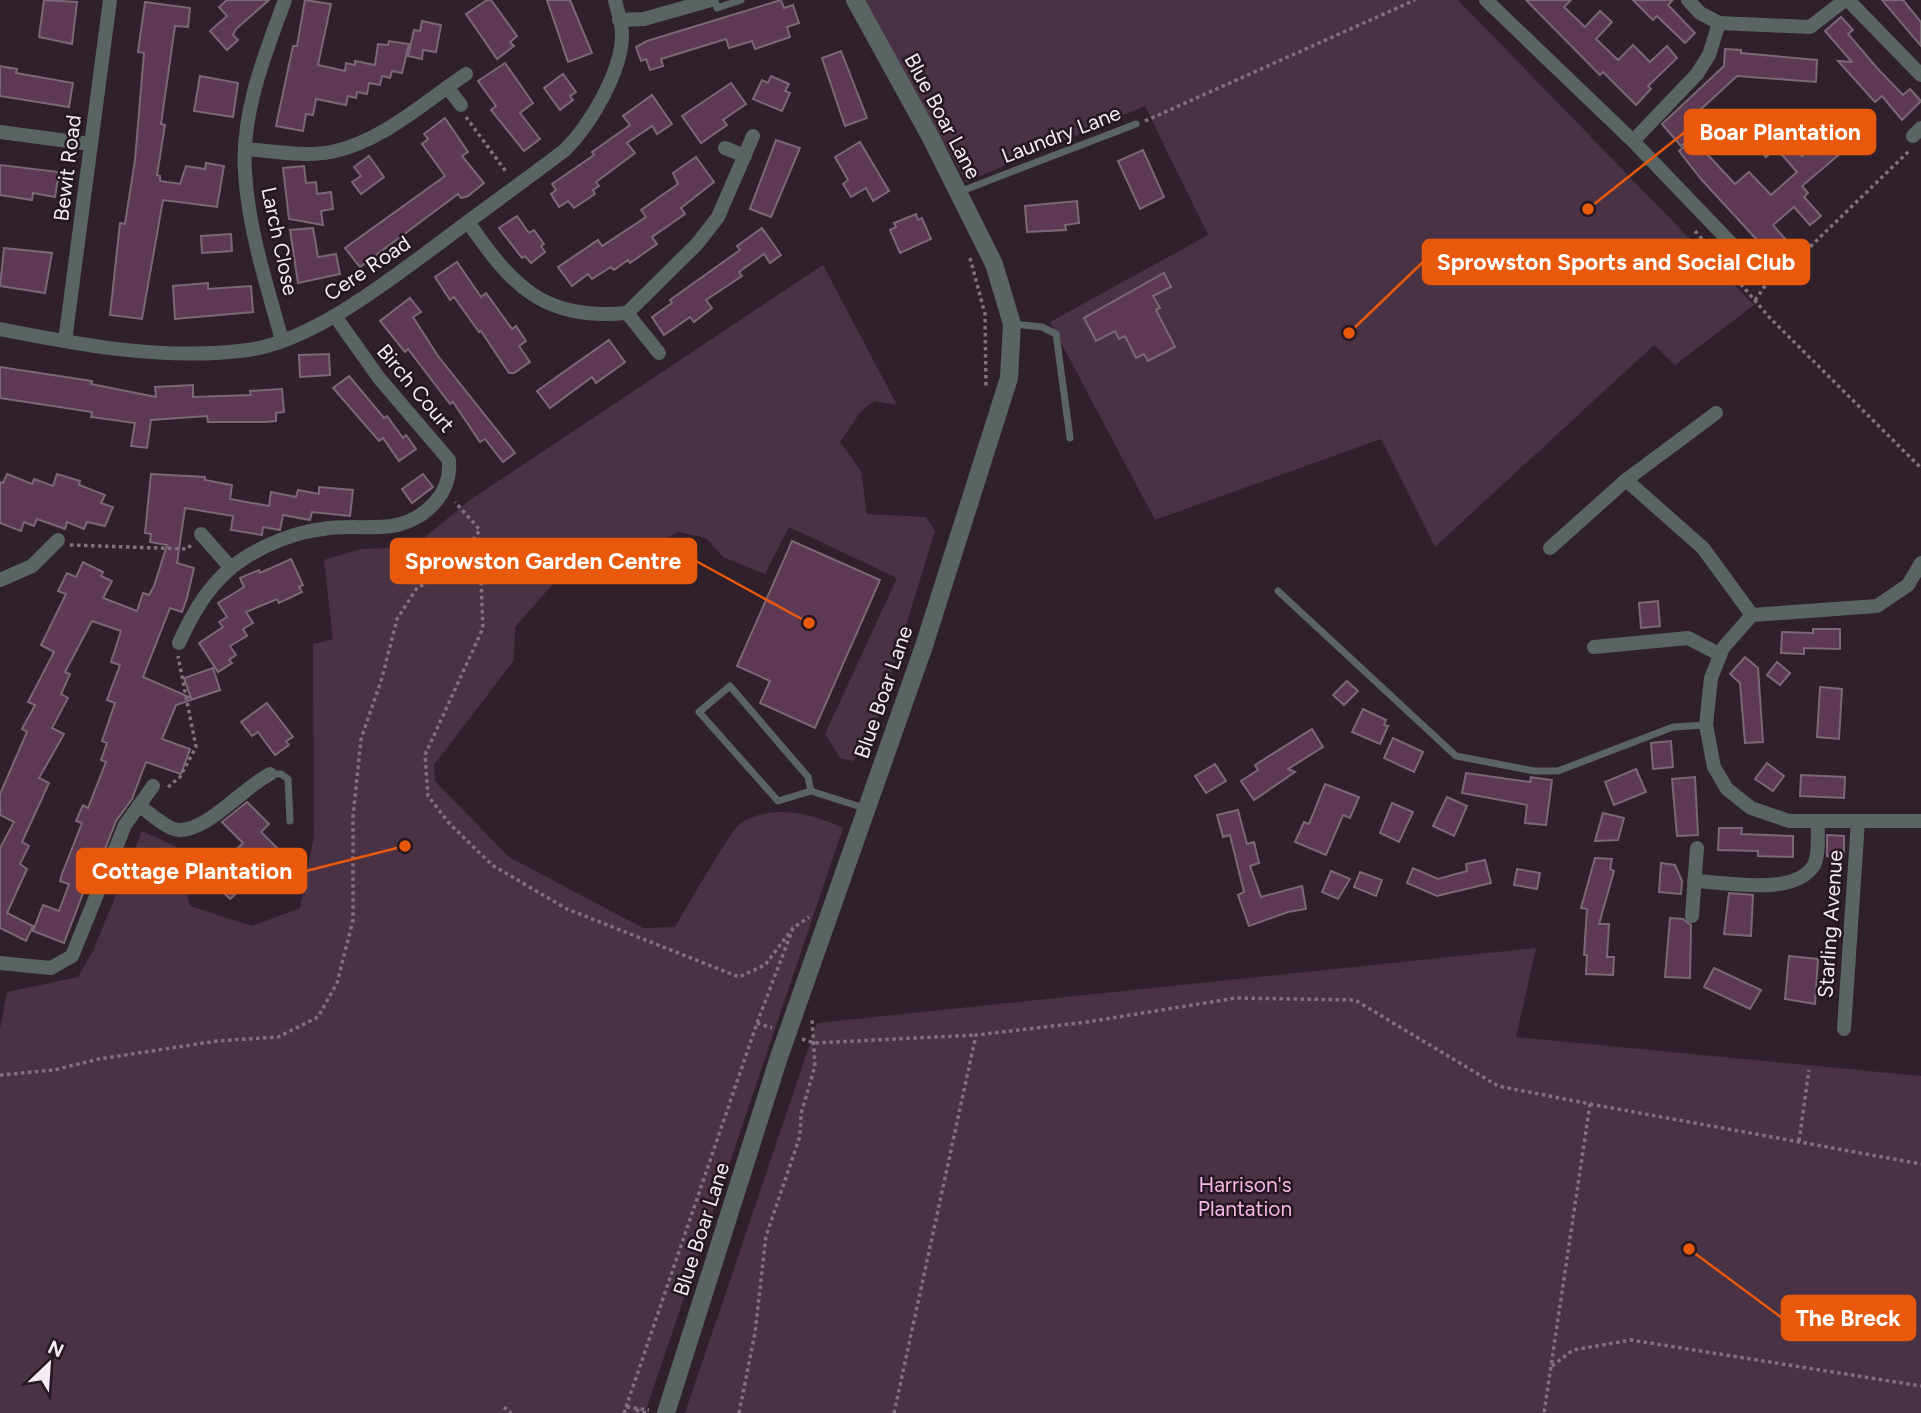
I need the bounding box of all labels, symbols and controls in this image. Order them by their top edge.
street label: Blue Boar Lane [899,49,987,183]
street label: Laundry Lane [998,100,1124,168]
callout: Boar Plantation [1685,110,1875,154]
street label: Bewit Road [48,113,86,223]
text: Boar Plantation [1699,118,1861,146]
street label: Larch Close [256,185,304,297]
street label: Cere Road [319,230,415,306]
callout: Sprowston Sports and Social Club [1423,240,1809,284]
text: Sprowston Sports and Social Club [1437,248,1795,276]
street label: Birch Court [372,339,460,437]
callout: Sprowston Garden Centre [391,539,696,583]
text: Sprowston Garden Centre [405,547,681,575]
street label: Blue Boar Lane [849,622,917,762]
callout: Cottage Plantation [77,849,306,893]
street label: Starling Avenue [1812,849,1848,999]
text: Cottage Plantation [92,857,292,885]
street label: Blue Boar Lane [668,1159,734,1299]
park label: Harrison's Plantation [1198,1172,1292,1221]
callout: The Breck [1782,1296,1915,1340]
text: The Breck [1795,1304,1901,1332]
north arrow [14,1329,84,1399]
text: N [44,1336,67,1363]

